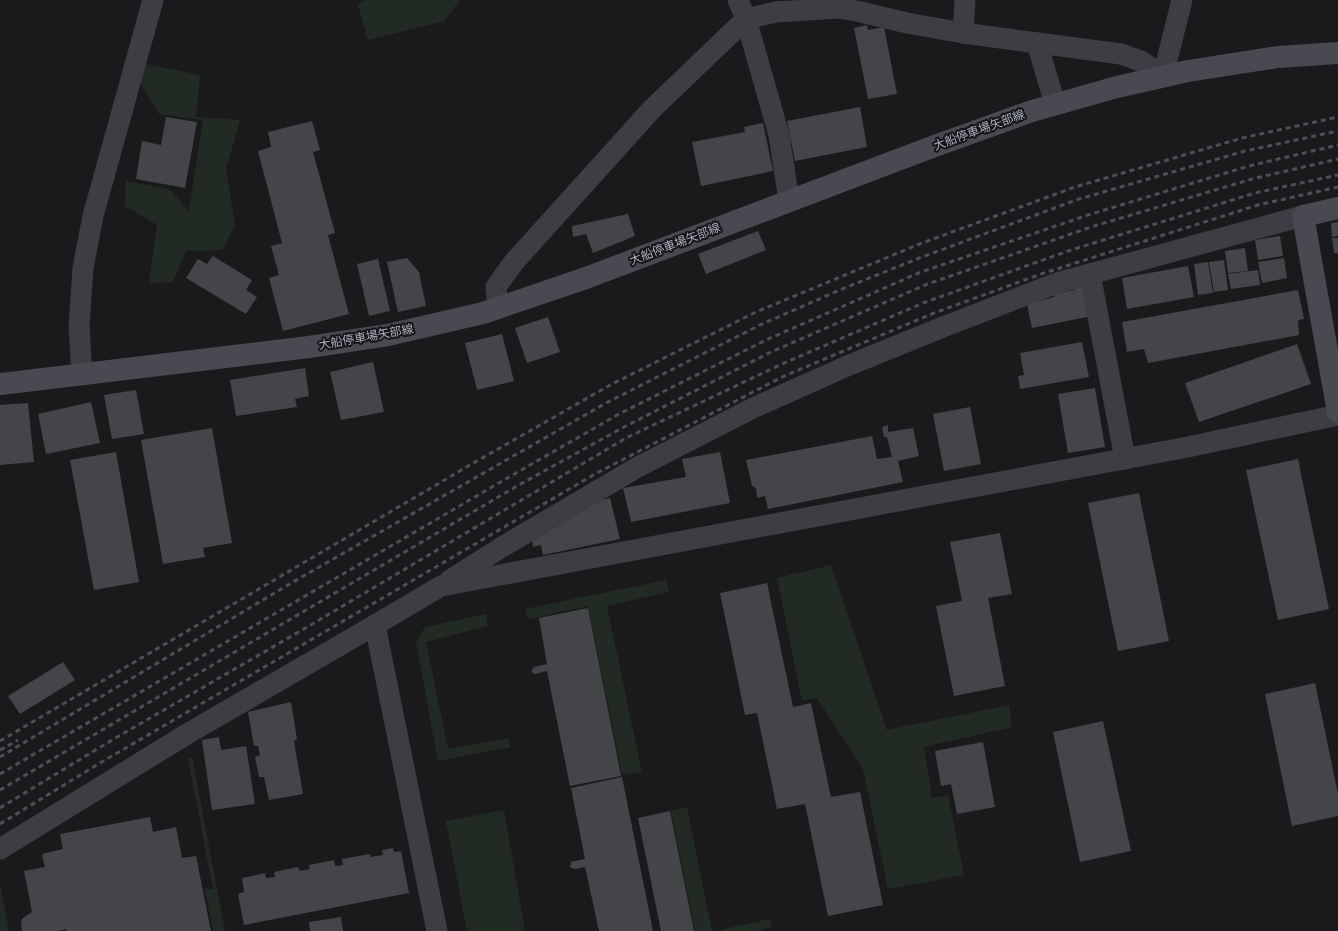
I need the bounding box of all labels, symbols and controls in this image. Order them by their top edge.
street label: 大船停車場矢部線 [931,106,1027,154]
street label: 大船停車場矢部線 [627,219,723,269]
street label: 大船停車場矢部線 [317,321,415,353]

